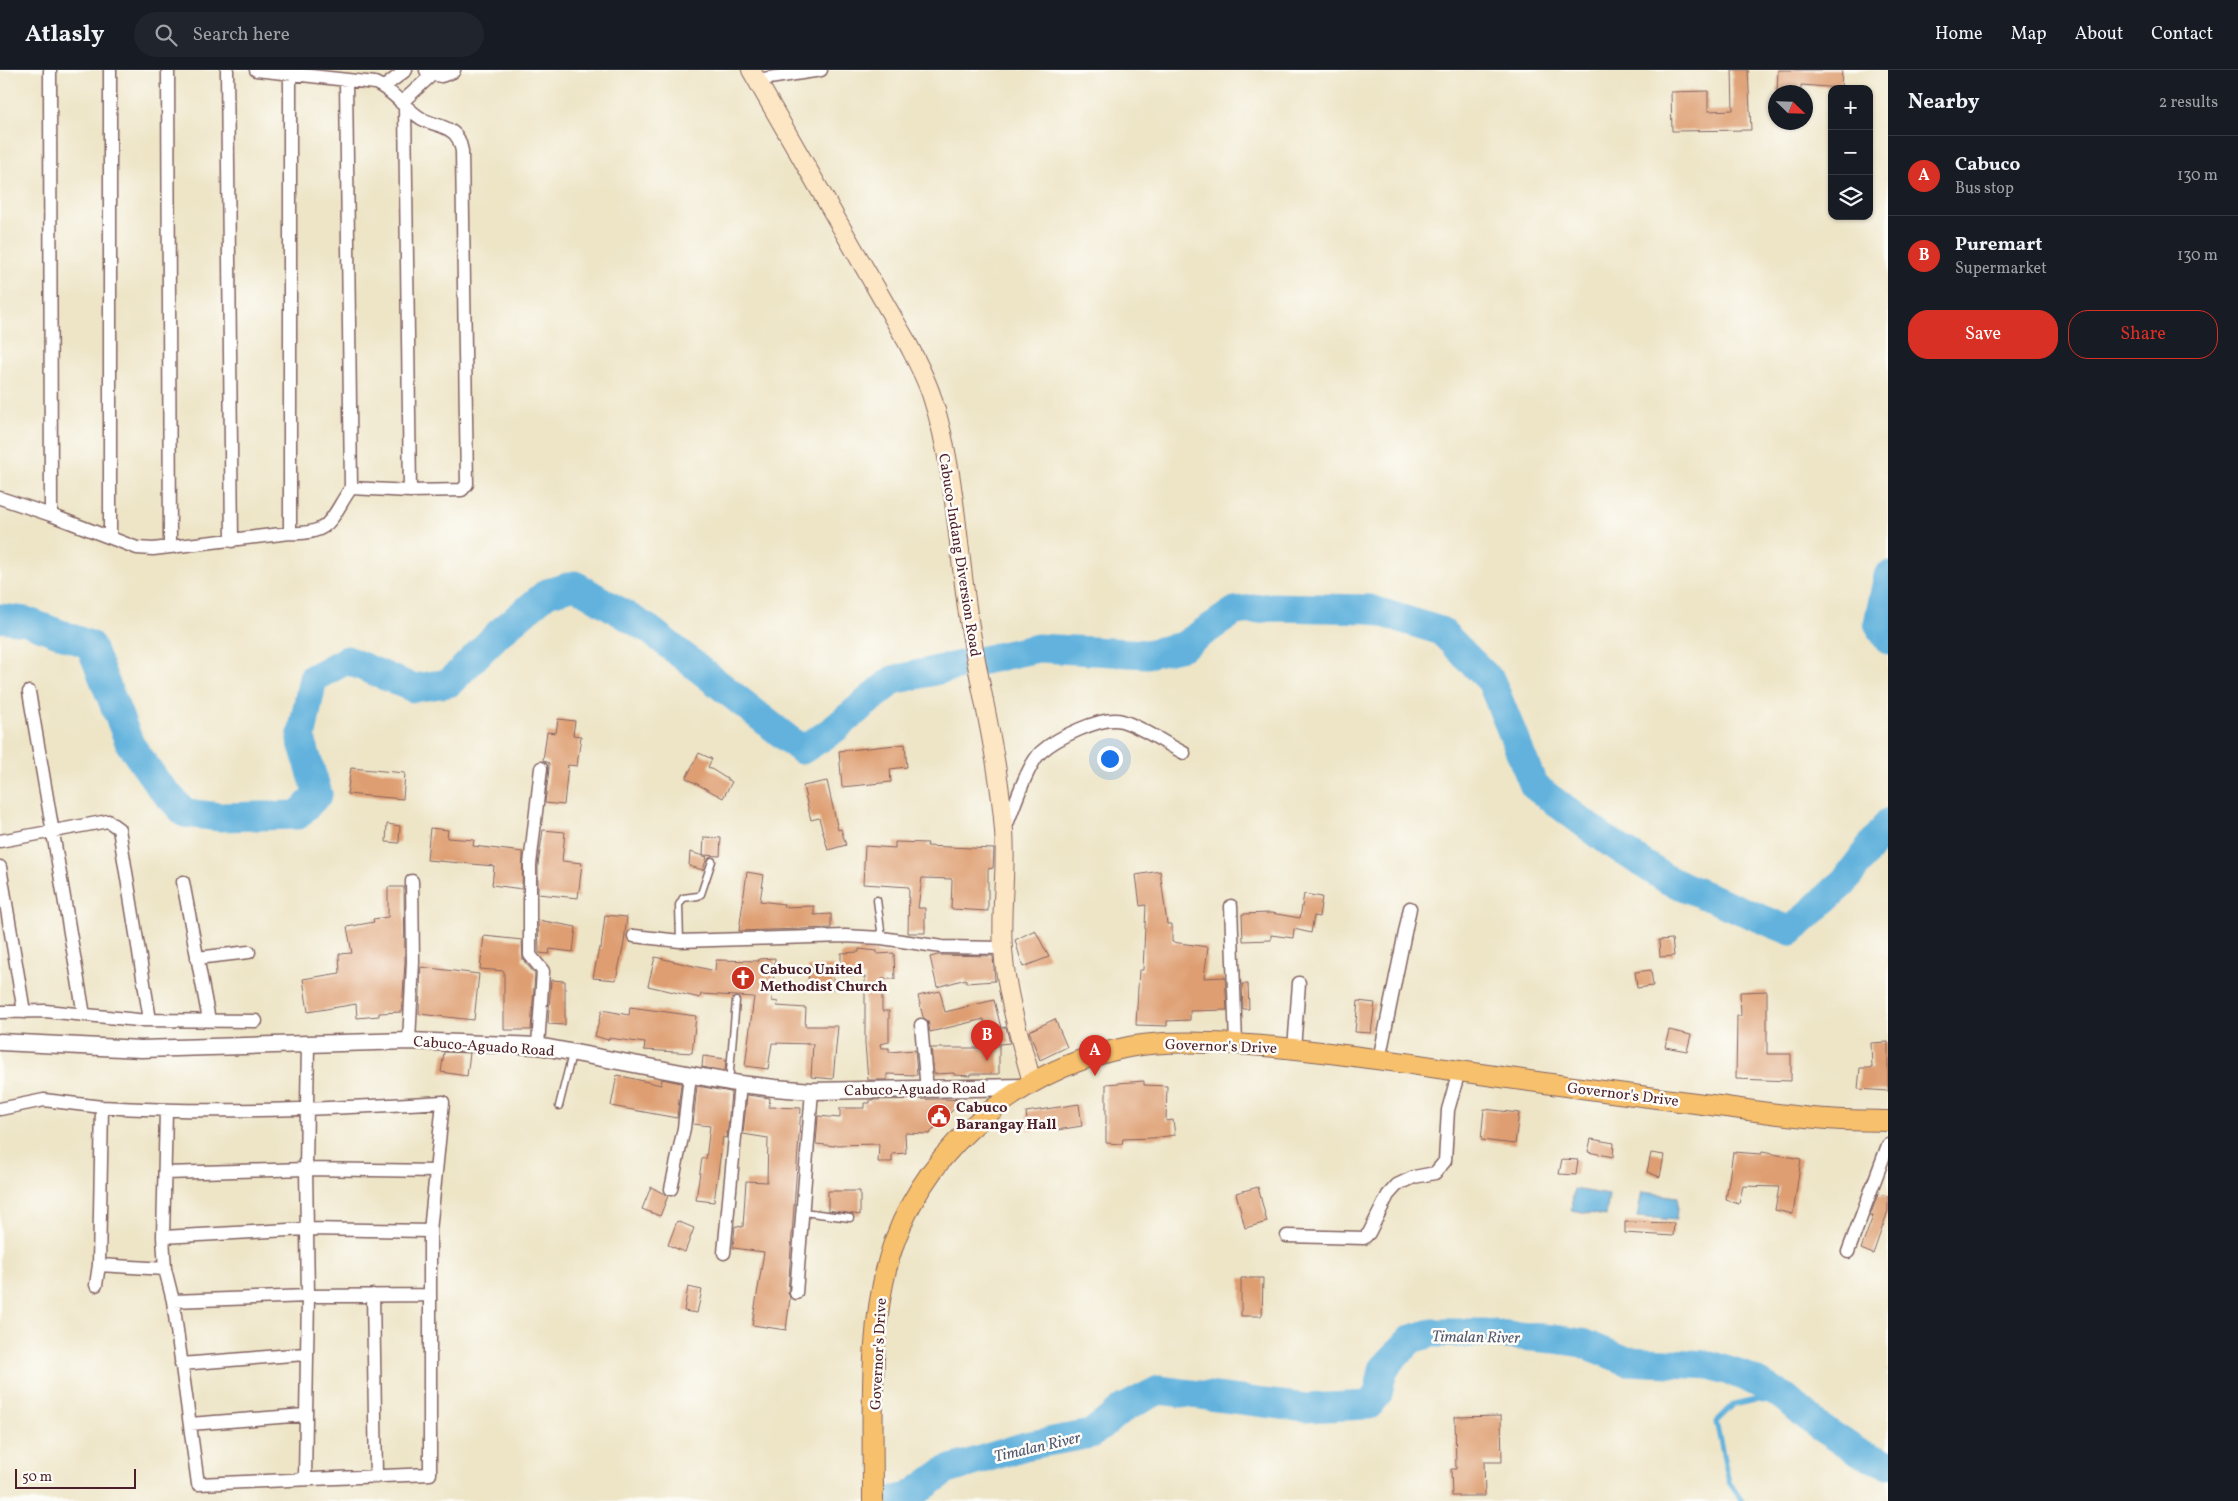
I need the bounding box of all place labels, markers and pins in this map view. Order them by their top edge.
place label: Cabuco United Methodist Church [760,960,888,998]
church icon: Cabuco United Methodist Church [730,965,756,991]
pin: B [971,1020,1003,1061]
pin: A [1079,1035,1111,1076]
place label: Cabuco Barangay Hall [956,1098,1057,1136]
public building icon: Cabuco Barangay Hall [926,1103,952,1129]

